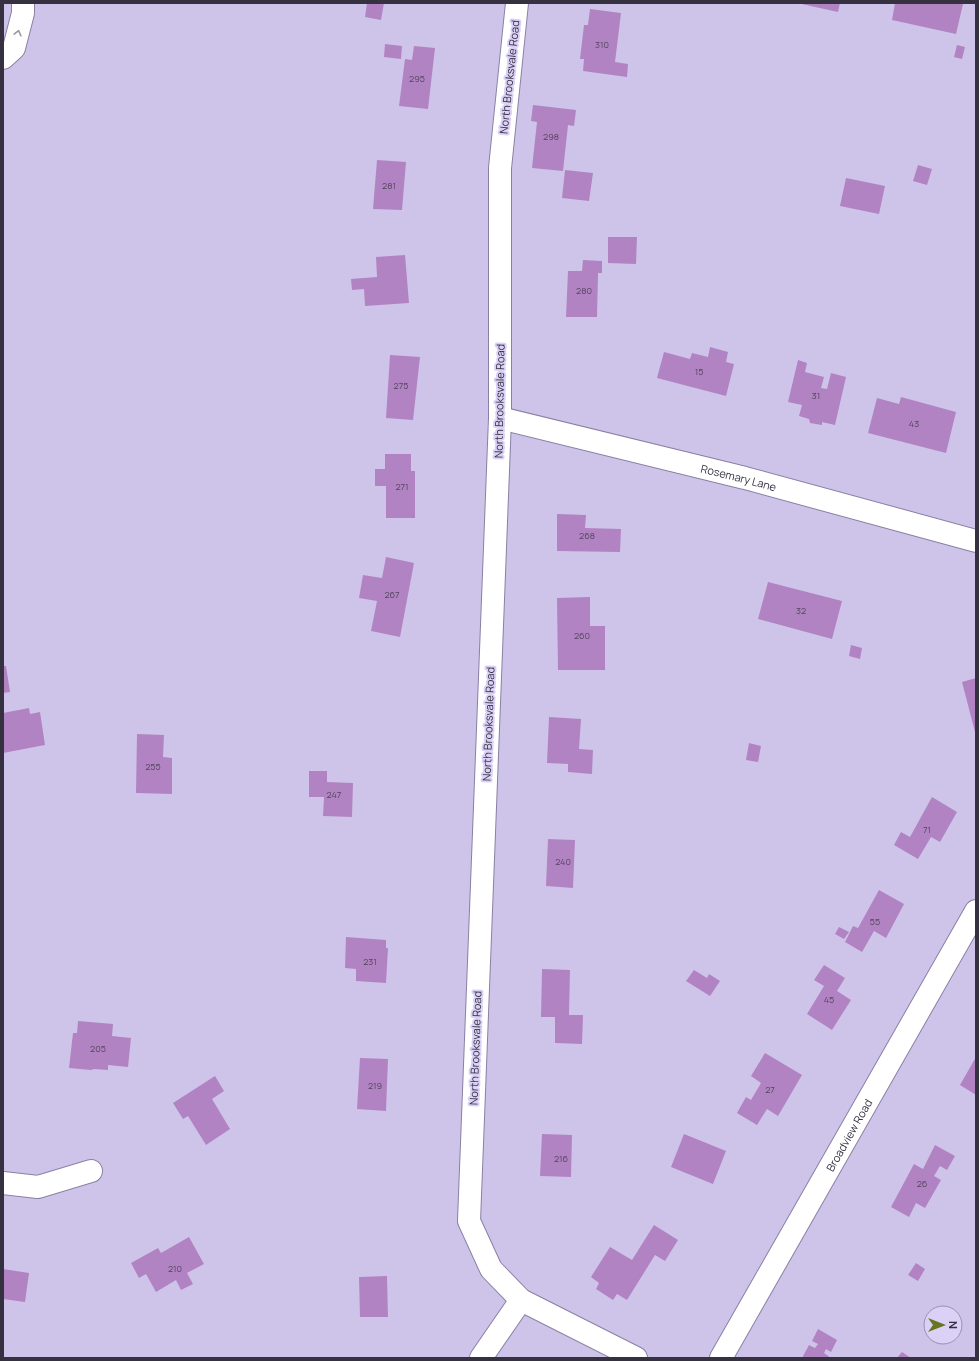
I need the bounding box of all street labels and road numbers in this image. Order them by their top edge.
street label: North Brooksvale Road [496,19,522,135]
street label: North Brooksvale Road [491,344,507,458]
street label: Rosemary Lane [700,460,779,494]
street label: North Brooksvale Road [479,667,497,781]
street label: North Brooksvale Road [466,991,484,1105]
street label: Broadview Road [822,1096,875,1174]

